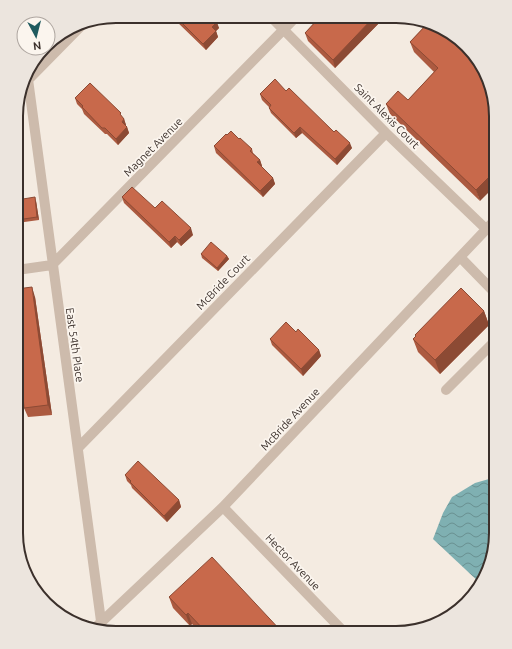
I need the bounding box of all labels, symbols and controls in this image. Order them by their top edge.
north arrow [16,16,56,56]
text: N [32,39,42,52]
street label: Saint Alexis Court [352,81,422,151]
street label: Magnet Avenue [121,115,185,179]
street label: McBride Court [194,252,253,312]
street label: East 54th Place [64,307,86,383]
street label: McBride Avenue [258,385,322,453]
street label: Hector Avenue [263,531,323,593]

